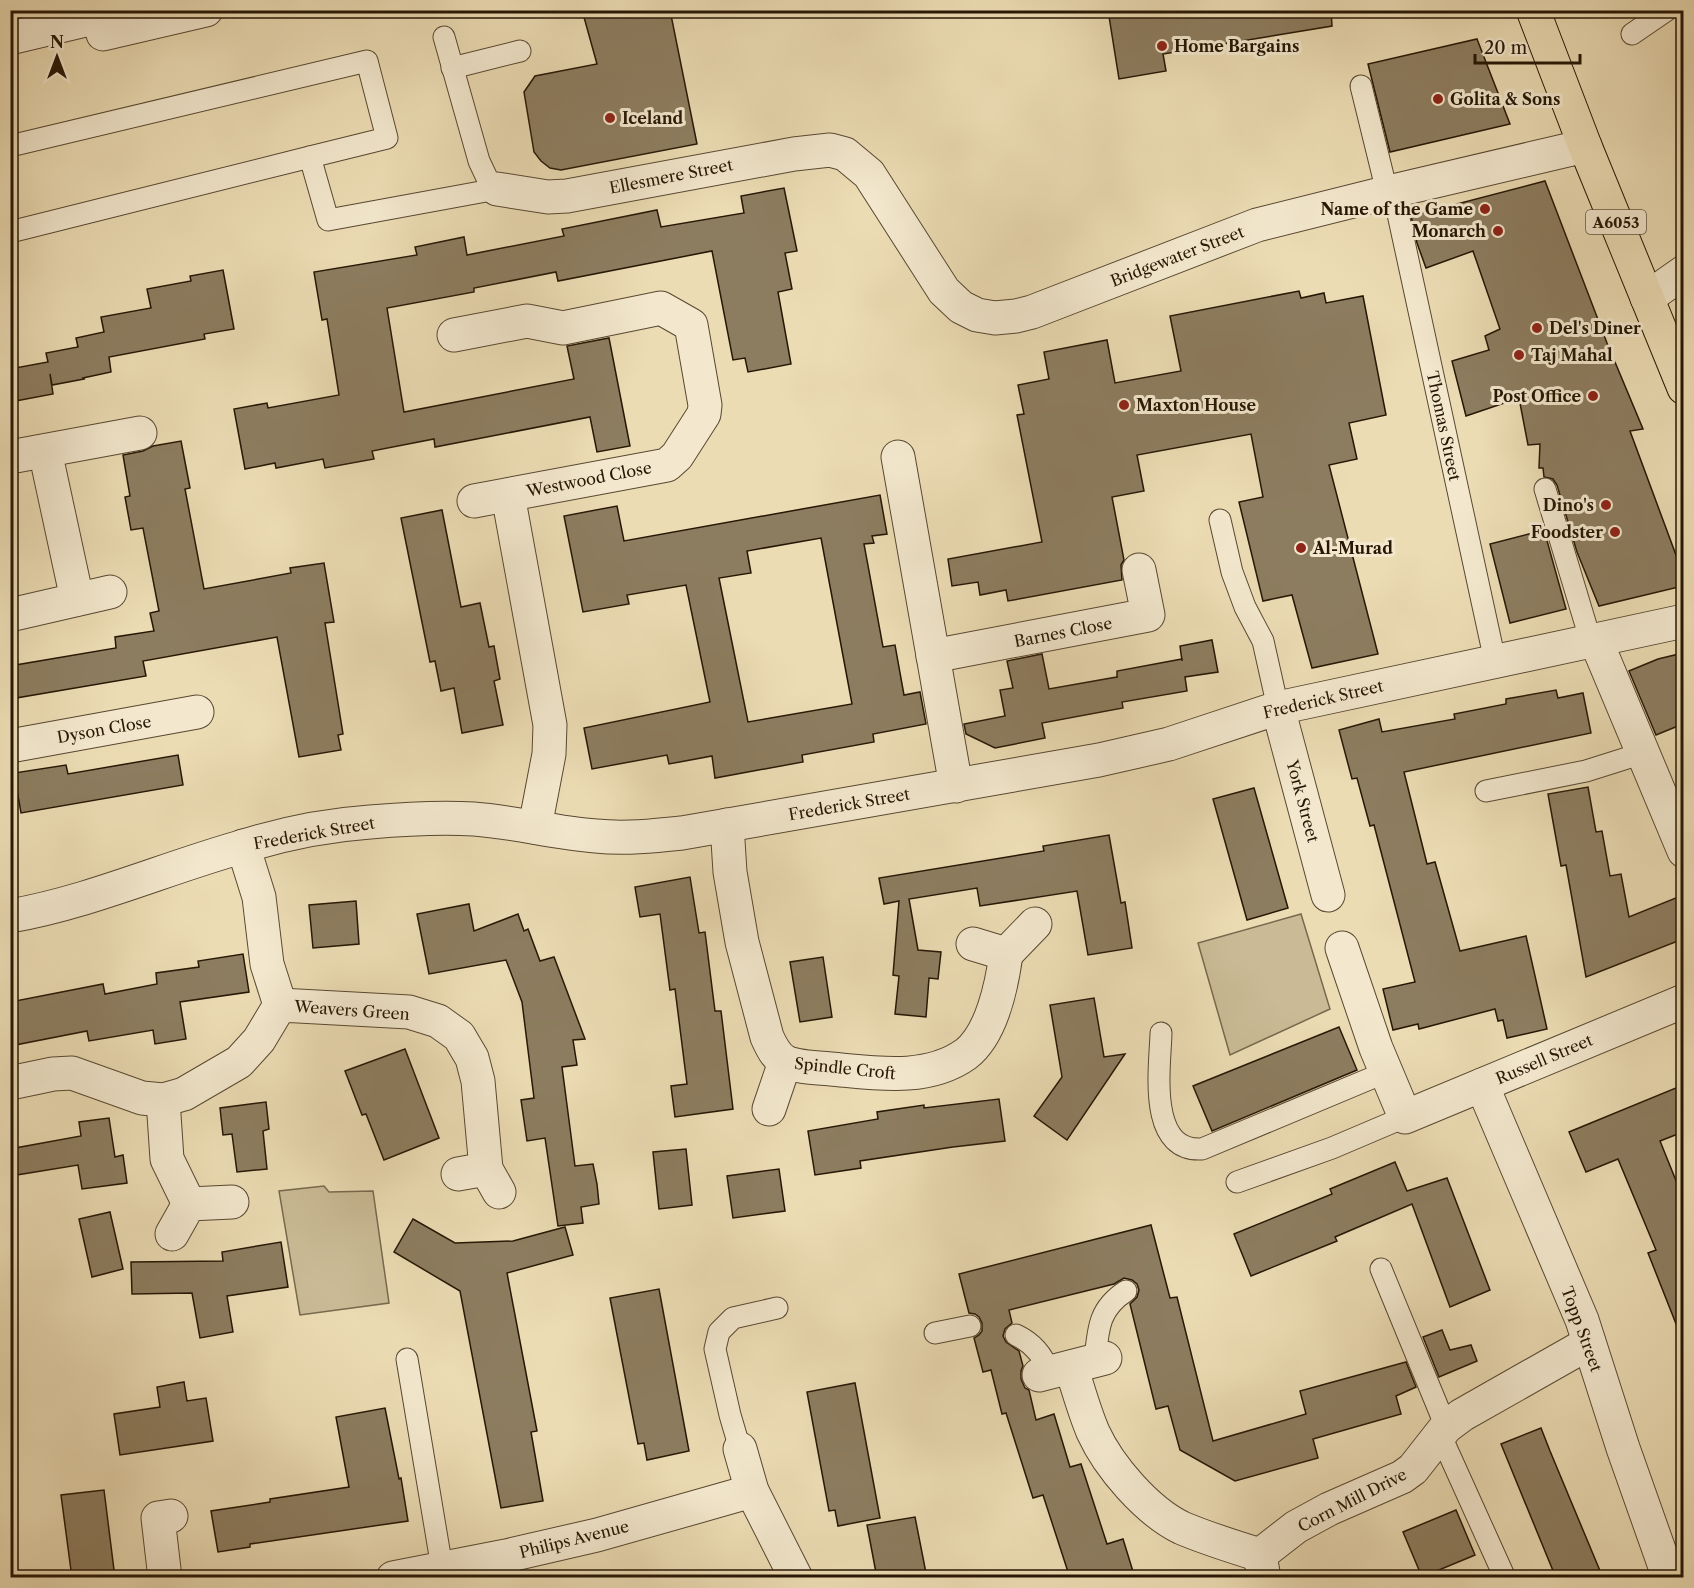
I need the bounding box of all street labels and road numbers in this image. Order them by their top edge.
street label: Ellesmere Street [608,154,735,198]
road number: A6053 [1586,210,1646,234]
street label: Bridgewater Street [1107,221,1247,291]
street label: Thomas Street [1423,369,1465,483]
street label: Westwood Close [524,457,653,501]
street label: Barnes Close [1012,613,1114,651]
street label: Frederick Street [1261,675,1386,723]
street label: Dyson Close [55,711,153,747]
street label: York Street [1282,757,1324,845]
street label: Frederick Street [787,783,912,825]
street label: Frederick Street [252,812,377,854]
street label: Weavers Green [293,996,410,1024]
street label: Russell Street [1492,1029,1596,1088]
street label: Spindle Croft [793,1053,897,1083]
street label: Topp Street [1557,1283,1607,1375]
street label: Corn Mill Drive [1294,1464,1410,1536]
street label: Philips Avenue [517,1516,631,1562]

